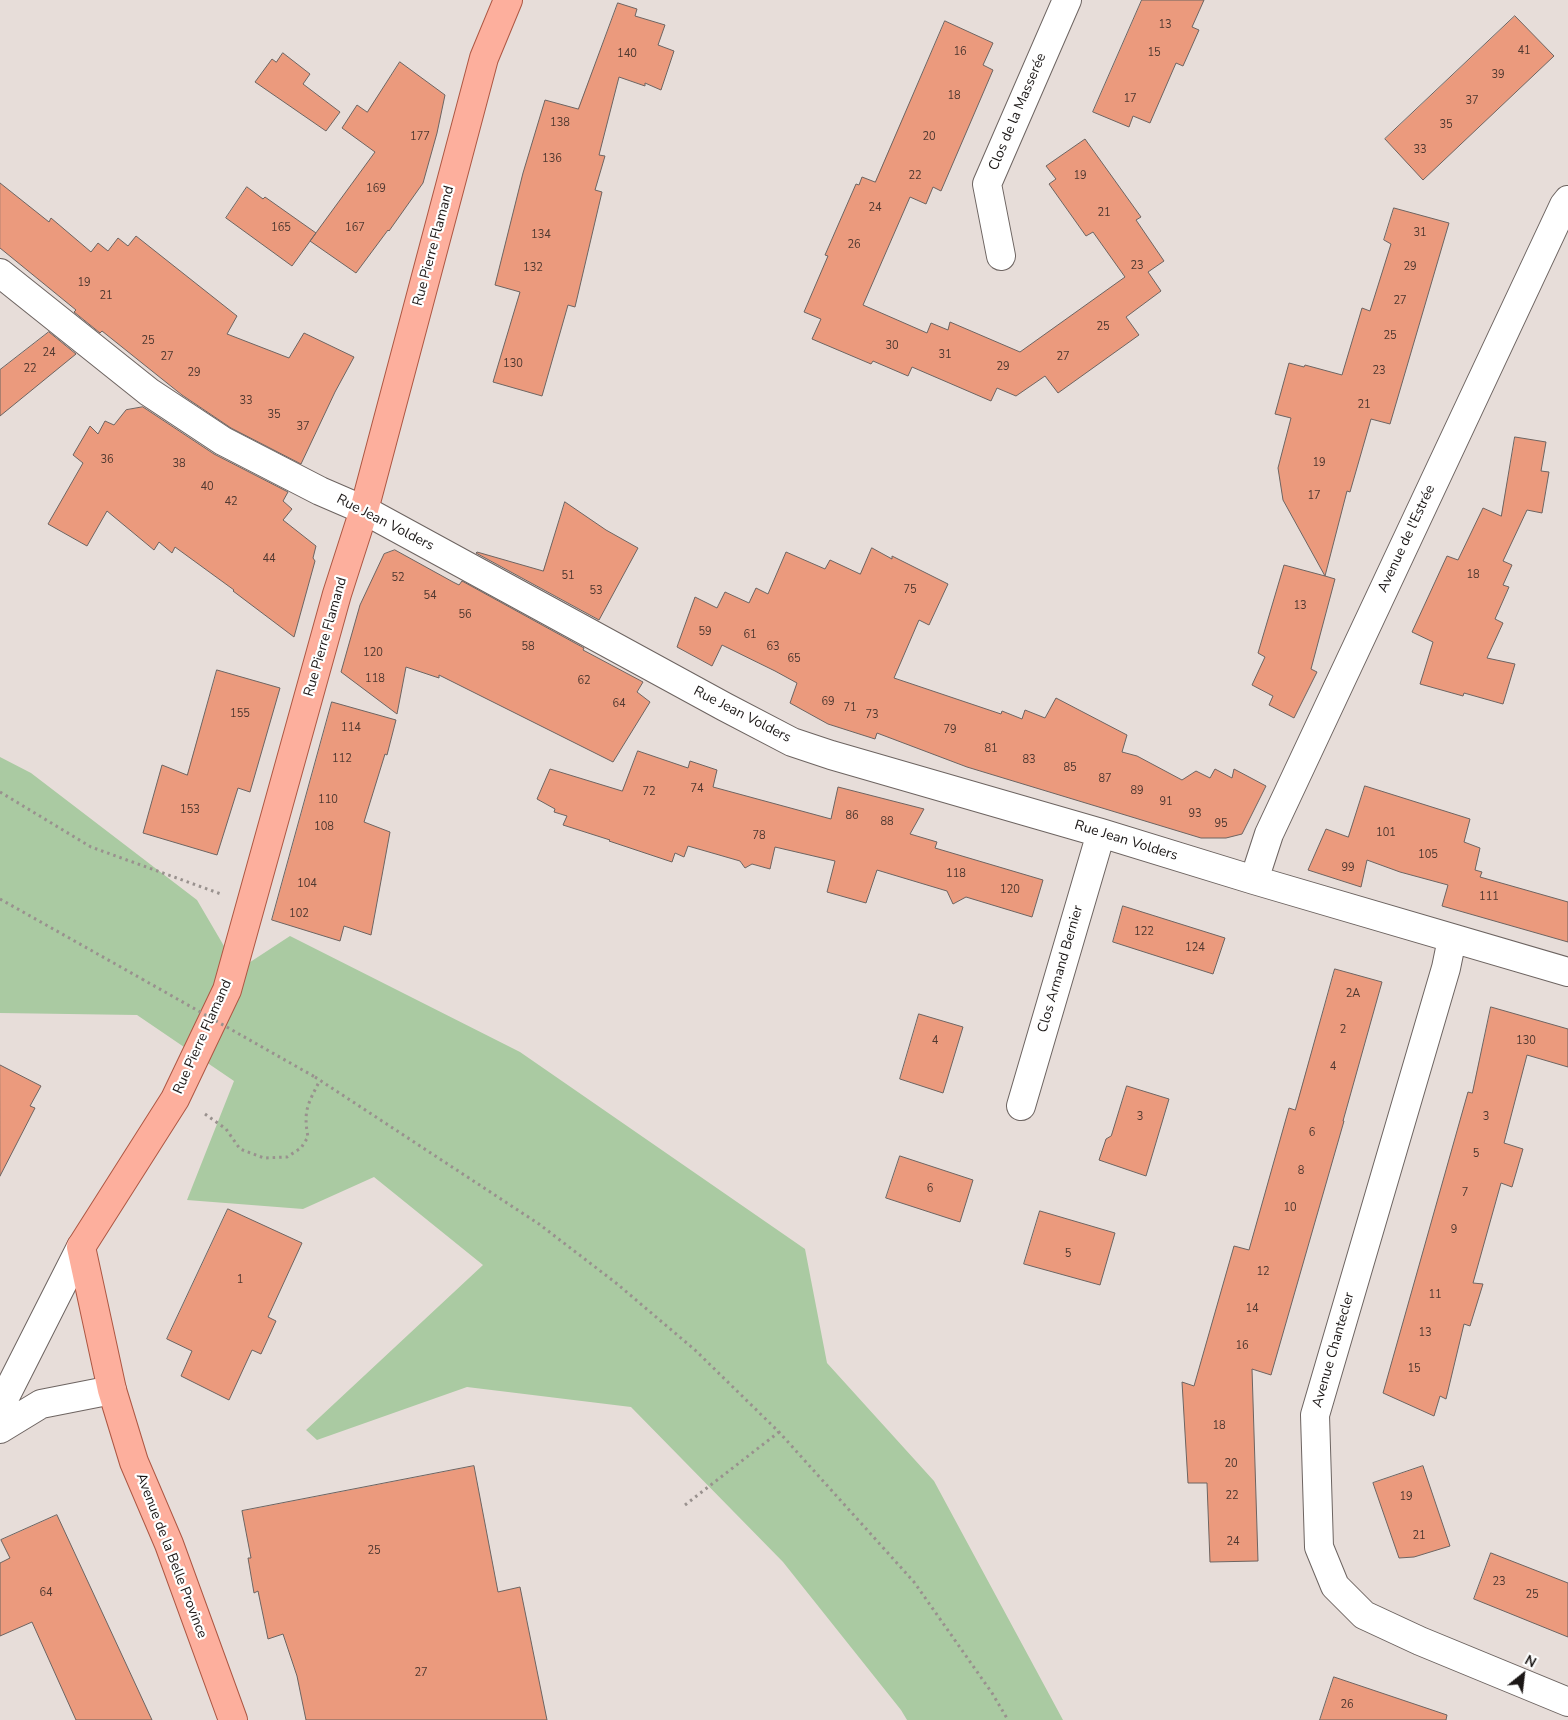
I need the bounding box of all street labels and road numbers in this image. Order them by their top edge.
street label: Clos de la Masserée [986,51,1050,173]
street label: Rue Pierre Flamand [410,184,458,308]
street label: Avenue de l'Estrée [1375,483,1439,595]
street label: Rue Jean Volders [333,491,437,555]
street label: Rue Pierre Flamand [301,575,351,699]
street label: Rue Jean Volders [690,683,794,747]
street label: Rue Jean Volders [1072,817,1180,865]
street label: Clos Armand Bernier [1035,903,1087,1035]
street label: Rue Pierre Flamand [170,977,236,1097]
street label: Avenue Chantecler [1309,1290,1359,1410]
street label: Avenue de la Belle Province [132,1471,210,1641]

